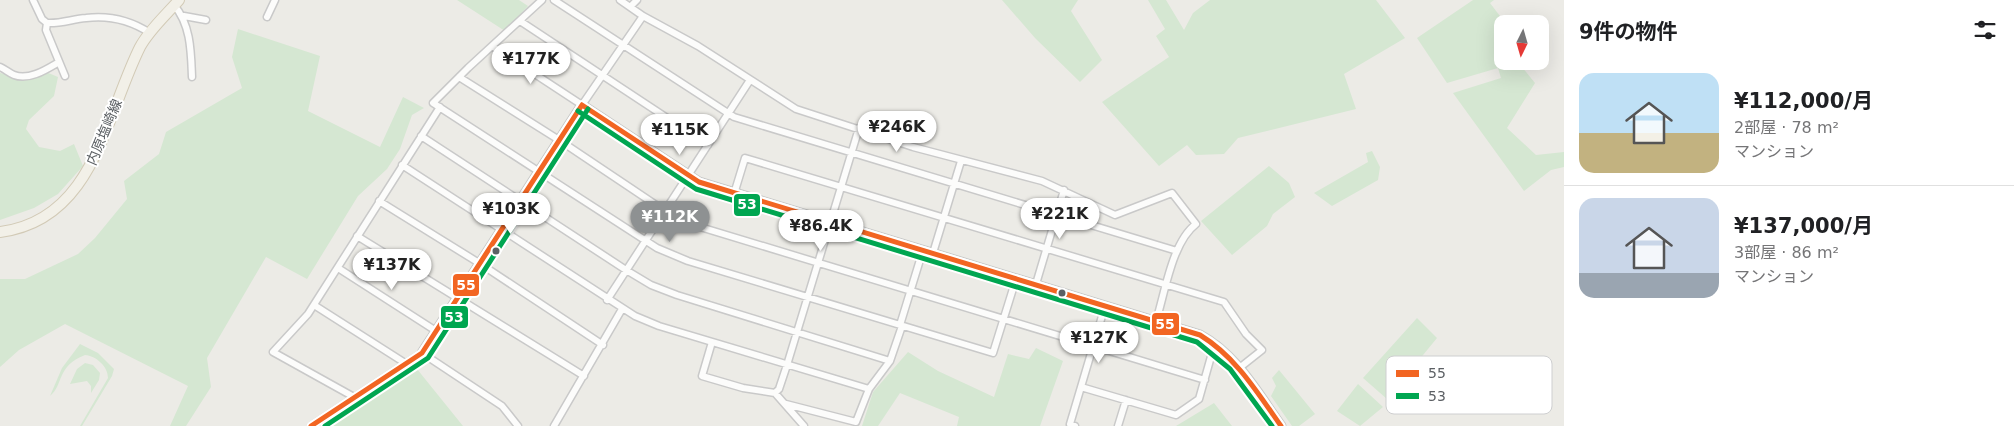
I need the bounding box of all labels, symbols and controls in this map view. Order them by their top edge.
north arrow [1494,15,1549,70]
map controls [1494,15,1549,70]
icon: filters [1971,16,1999,44]
text: 9件の物件 [1579,20,1678,44]
pin: ¥177K [496,42,566,85]
text: ¥177K [503,49,559,68]
text: ¥112,000/月 [1734,89,1873,113]
icon: home [1619,93,1679,153]
street label: 内原塩崎線 [83,97,125,167]
pin: ¥246K [862,110,932,153]
pin: ¥115K [645,114,715,156]
text: ¥246K [869,117,925,136]
text: 2部屋 · 78 m² [1734,118,1839,137]
text: ¥115K [652,120,708,139]
text: マンション [1734,142,1814,161]
pin: ¥103K [476,192,546,235]
line badge: 53 [733,193,761,217]
text: 53 [737,196,757,212]
pin: ¥221K [1025,198,1095,240]
text: ¥103K [483,199,539,218]
pin: ¥112K [635,200,705,243]
text: ¥221K [1032,204,1088,223]
text: ¥112K [642,207,698,226]
pin: ¥86.4K [780,210,862,252]
text: ¥137,000/月 [1734,214,1873,238]
text: ¥86.4K [789,216,853,235]
icon: home [1619,218,1679,278]
text: 3部屋 · 86 m² [1734,243,1839,262]
unlabelled marker [491,246,501,256]
pin: ¥137K [357,248,427,291]
text: ¥137K [364,255,420,274]
text: マンション [1734,267,1814,286]
line badge: 55 [452,273,480,297]
text: 55 [456,277,476,293]
unlabelled marker [1057,288,1067,298]
line badge: 53 [440,305,469,329]
text: 53 [444,309,464,325]
line badge: 55 [1151,312,1180,336]
text: 55 [1155,316,1175,332]
pin: ¥127K [1064,322,1134,364]
text: ¥127K [1071,328,1127,347]
legend [1386,356,1552,414]
text: 55 [1428,365,1446,381]
text: 53 [1428,388,1446,404]

